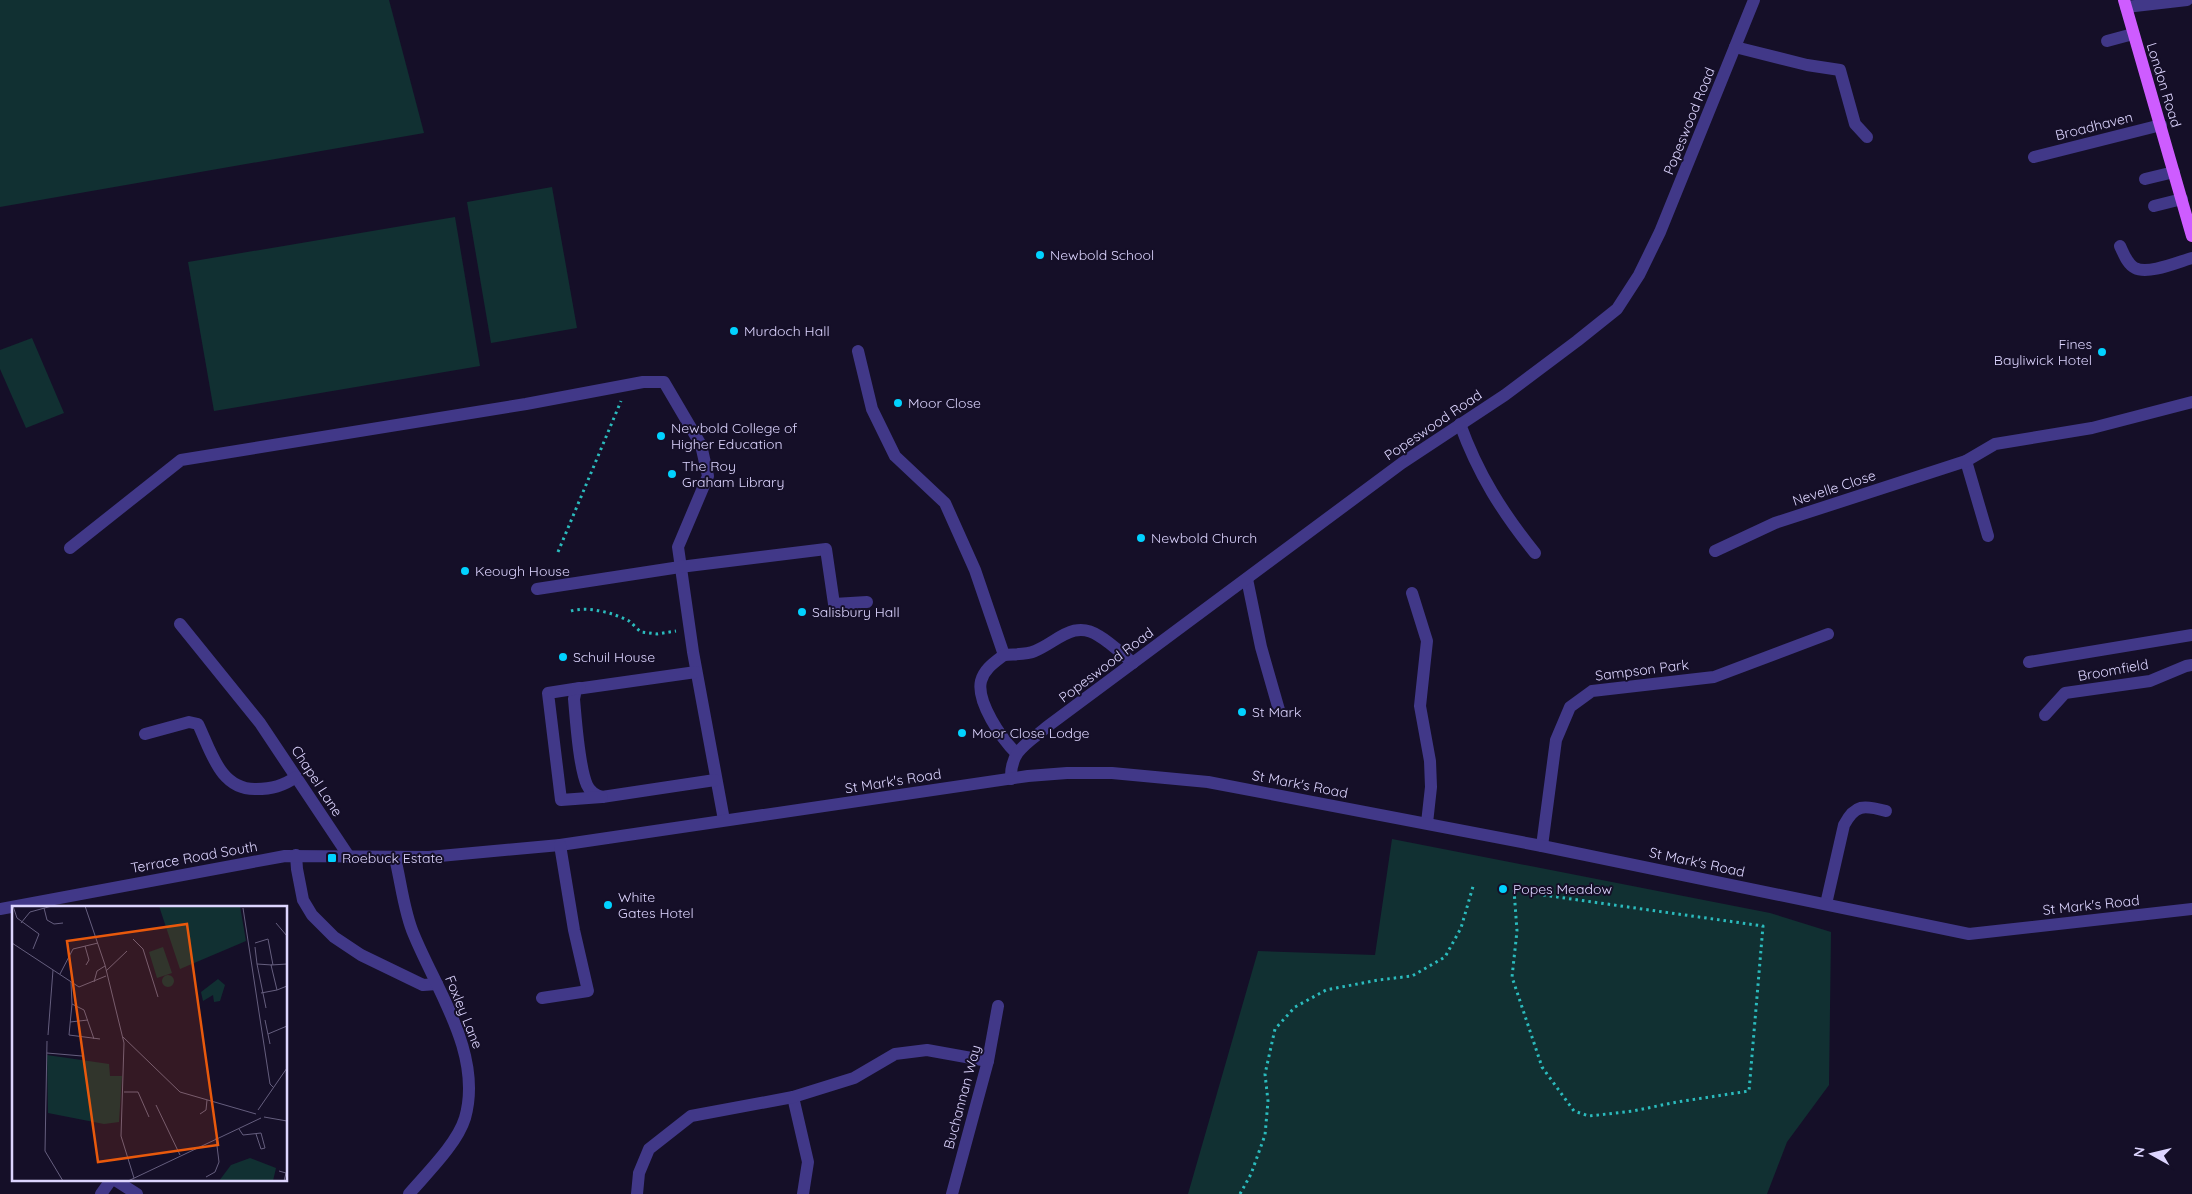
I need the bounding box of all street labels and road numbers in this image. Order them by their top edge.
street label: London Road [2143,40,2185,130]
street label: Popeswood Road [1659,65,1719,177]
street label: Broadhaven [2053,108,2135,144]
street label: Popeswood Road [1381,386,1485,464]
street label: Nevelle Close [1790,466,1878,510]
street label: Popeswood Road [1055,623,1157,707]
street label: Sampson Park [1594,655,1690,685]
street label: Broomfield [2076,655,2150,685]
street label: Chapel Lane [287,742,347,820]
street label: St Mark's Road [844,765,942,797]
street label: St Mark's Road [1251,766,1349,802]
street label: Terrace Road South [129,837,259,877]
street label: St Mark's Road [1648,843,1746,881]
street label: St Mark's Road [2042,891,2140,919]
street label: Foxley Lane [441,973,487,1051]
street label: Buchannan Way [939,1043,985,1151]

